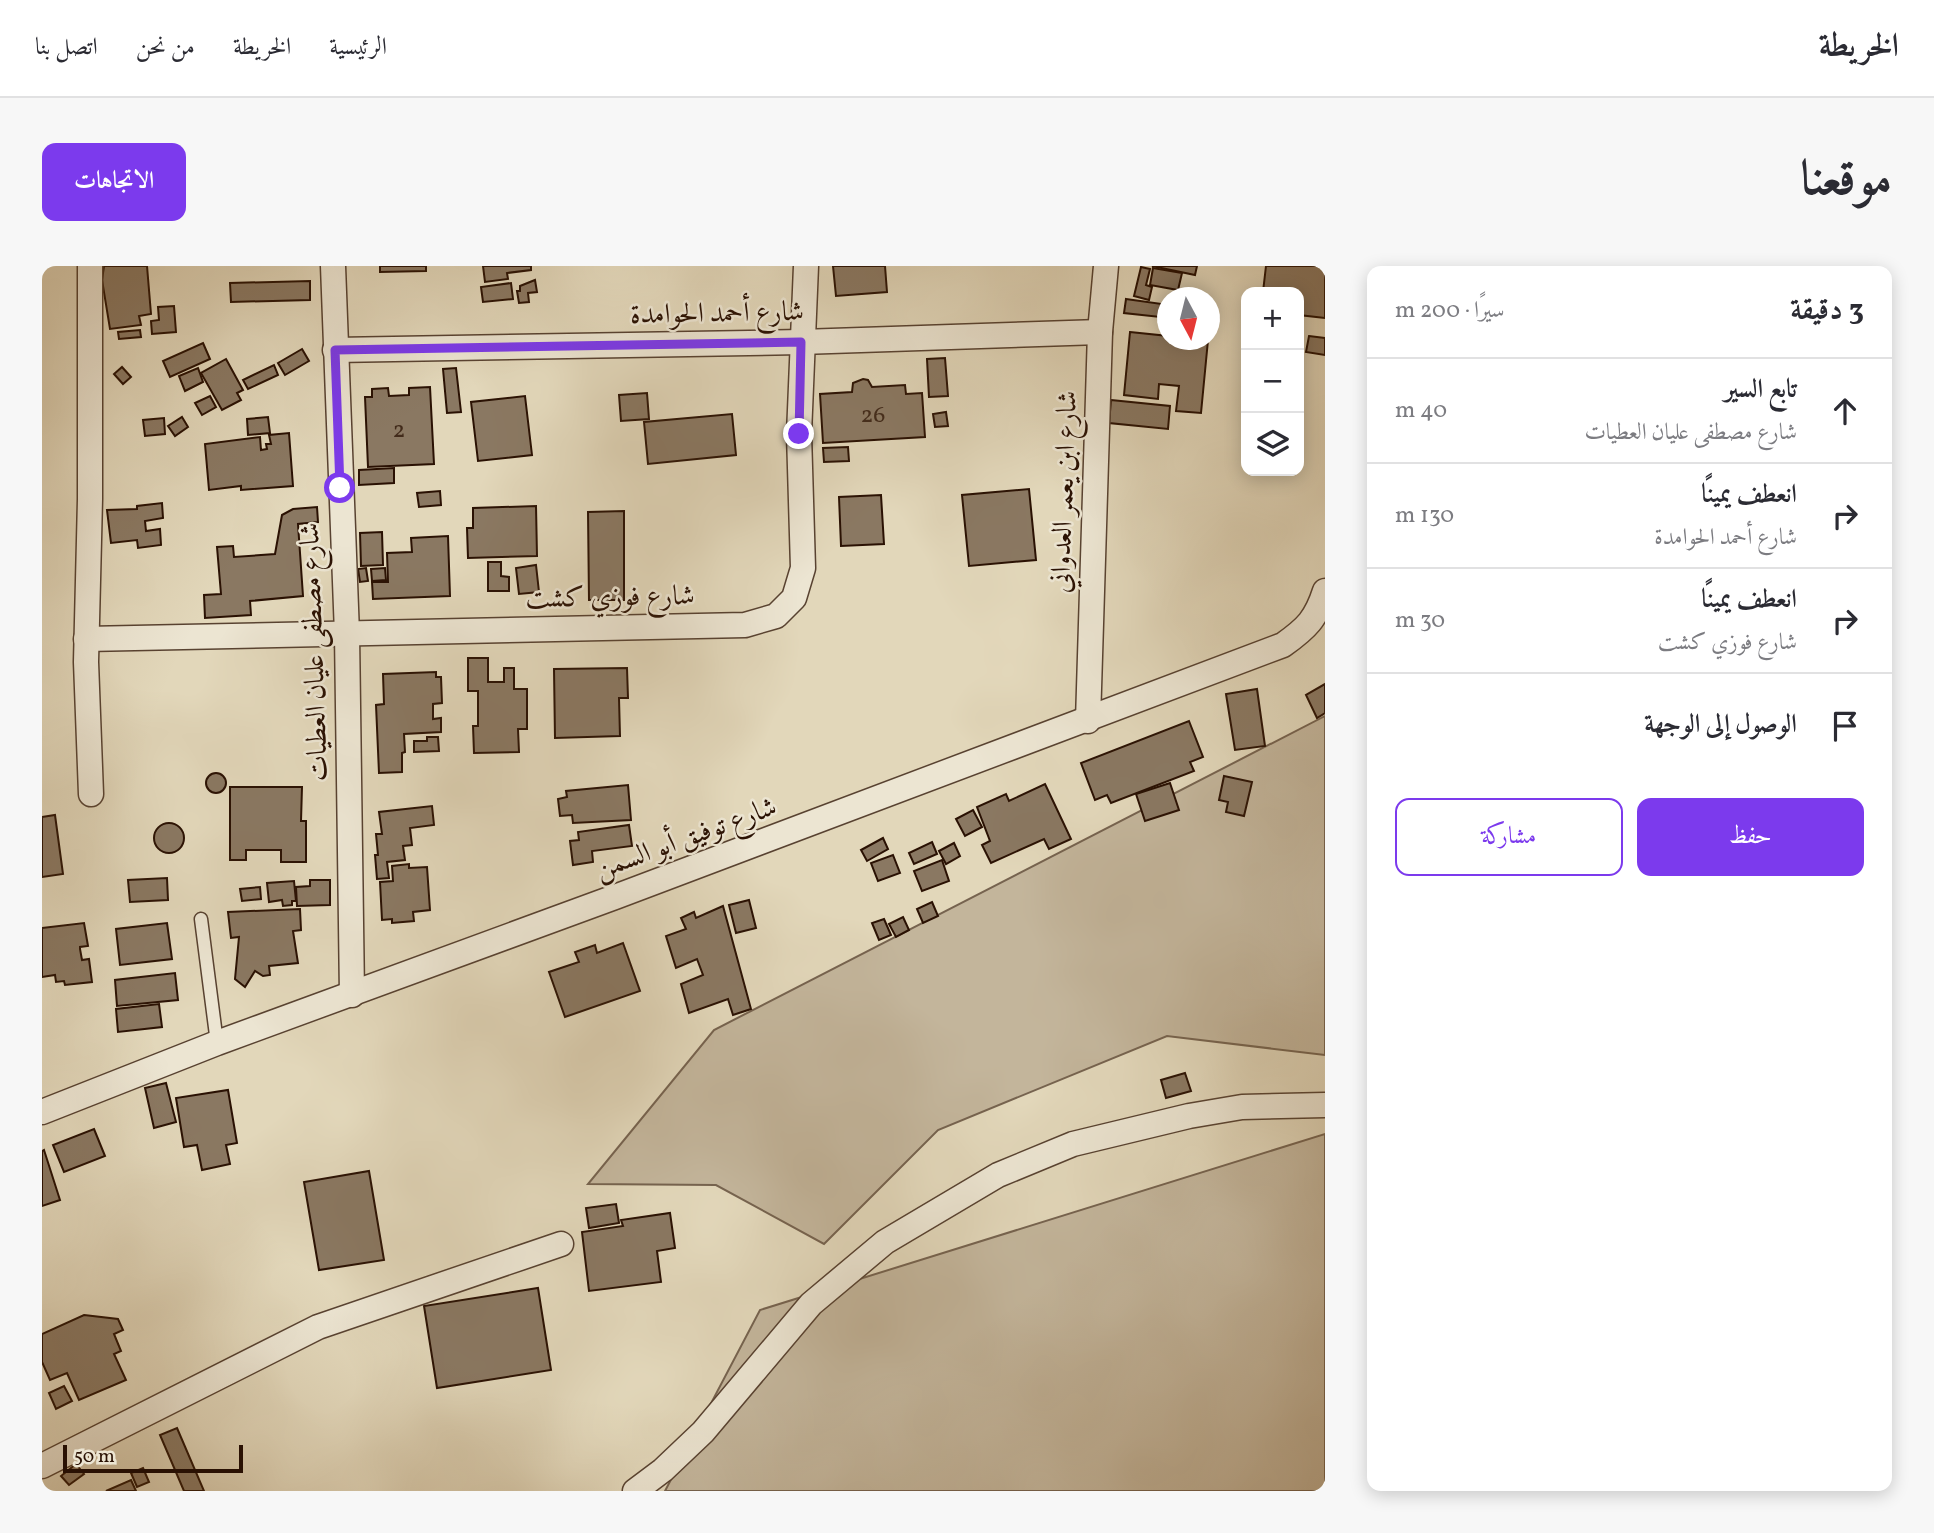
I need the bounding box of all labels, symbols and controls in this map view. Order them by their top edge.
text: الخريطة [1819,25,1899,71]
text: اتصل بنا [35,31,98,65]
text: من نحن [136,31,195,65]
text: الخريطة [233,31,291,65]
text: الرئيسية [329,31,387,65]
button: الاتجاهات [42,143,186,221]
text: موقعنا [1800,147,1892,216]
north arrow [1157,287,1220,350]
map controls [1241,287,1304,476]
button: + [1241,287,1304,350]
text: 3 دقيقة [1790,290,1864,332]
street label: شارع أحمد الحوامدة [630,291,804,337]
text: سيرًا · 200 m [1395,295,1505,327]
button: − [1241,350,1304,413]
text: تابع السير [1724,372,1797,408]
street label: شارع ابن يعمر العدواني [1042,390,1090,594]
icon: ahead [1826,392,1864,430]
text: 40 m [1395,395,1447,427]
house number: 26 [860,399,886,433]
button: layers [1241,413,1304,476]
house number: 2 [393,414,405,448]
text: شارع مصطفى عليان العطيات [1584,417,1797,449]
route end [783,418,814,449]
route start [324,472,355,503]
text: انعطف يمينًا [1701,477,1797,513]
icon: right [1826,497,1864,535]
text: 130 m [1395,500,1454,532]
street label: شارع مصطفى عليان العطيات [291,522,341,782]
text: شارع أحمد الحوامدة [1654,522,1797,554]
street label: شارع فوزي كشت [525,577,695,621]
text: انعطف يمينًا [1701,582,1797,618]
icon: right [1826,602,1864,640]
text: 30 m [1395,605,1445,637]
text: شارع فوزي كشت [1658,627,1797,659]
text: الوصول إلى الوجهة [1644,707,1797,743]
icon: arrive [1826,707,1864,745]
street label: شارع توفيق أبو السمن [589,786,783,892]
button: مشاركة [1395,798,1623,876]
button: حفظ [1637,798,1864,876]
scale bar [63,1442,243,1474]
text: 50 m [74,1444,115,1470]

